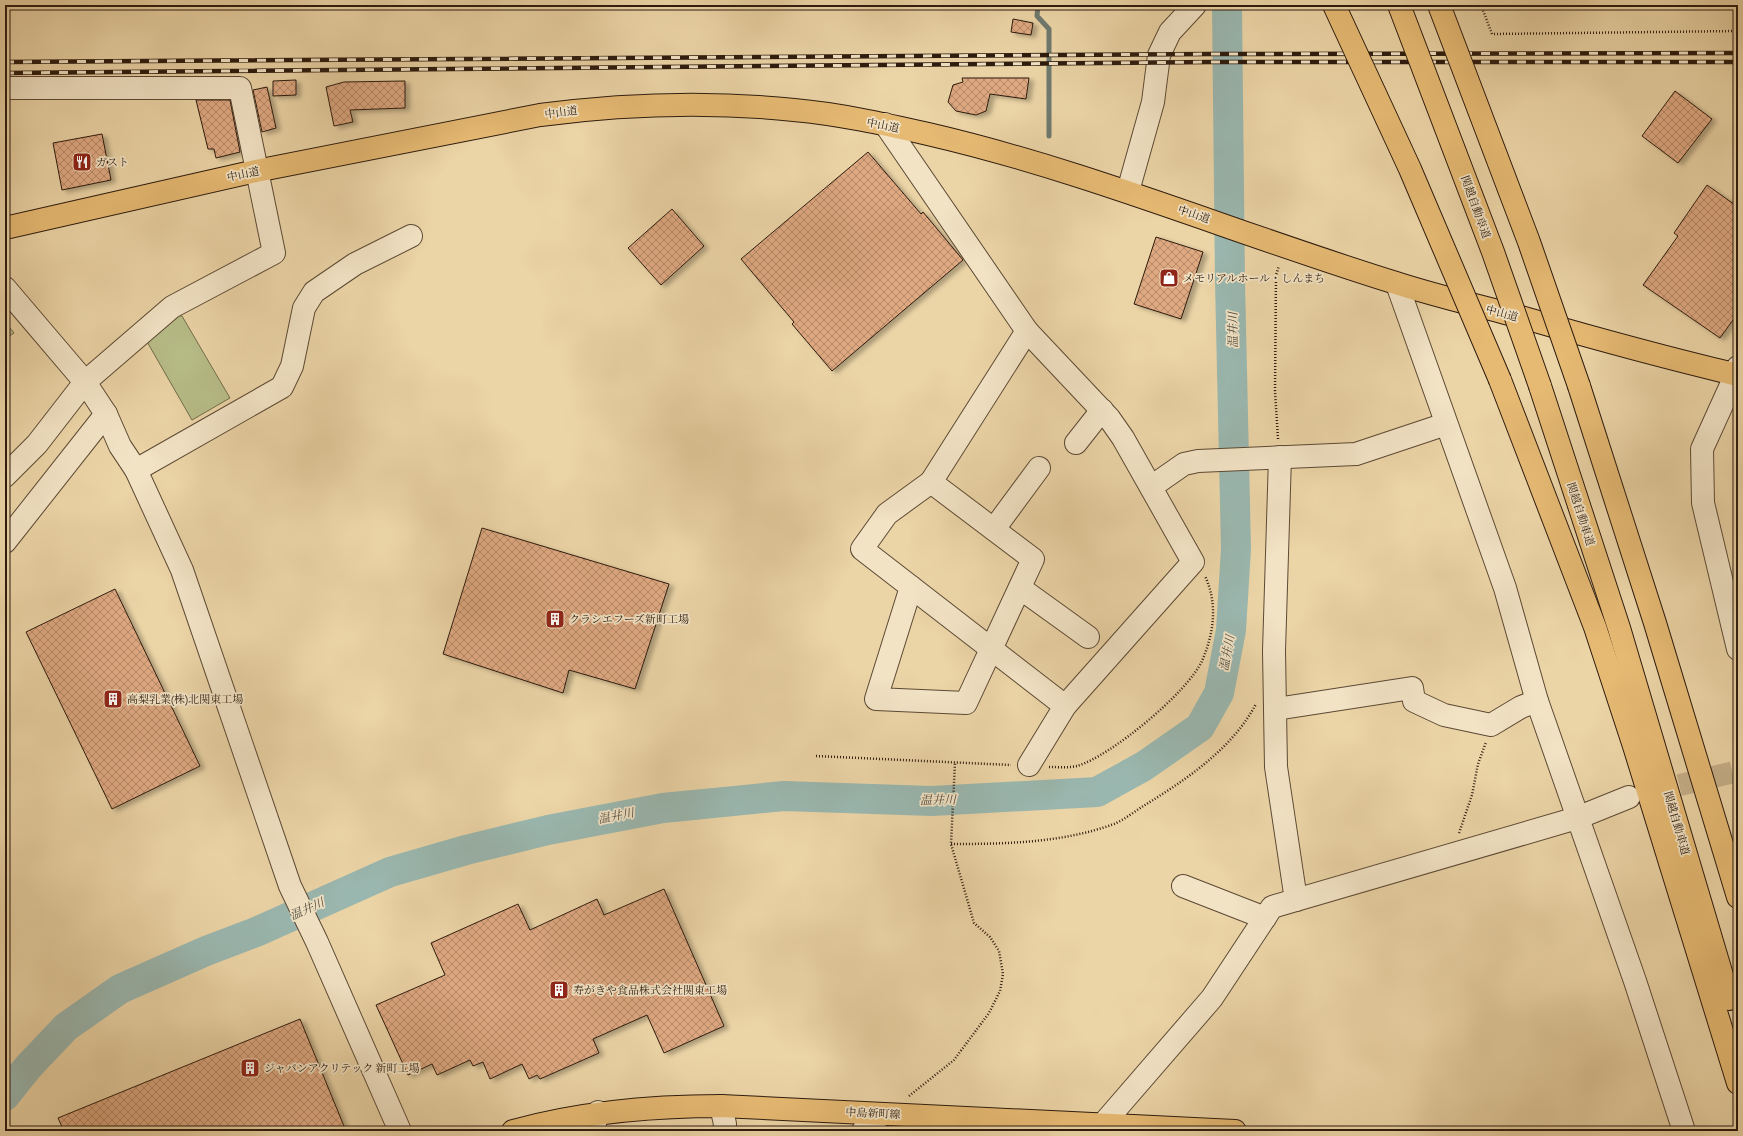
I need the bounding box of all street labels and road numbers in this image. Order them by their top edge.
street label: 中山道 [544,104,578,121]
street label: 中山道 [865,116,900,135]
street label: 中山道 [226,165,261,184]
street label: 関越自動車道 [1458,174,1493,240]
street label: 中山道 [1176,203,1212,226]
street label: 中山道 [1484,303,1519,324]
street label: 関越自動車道 [1564,481,1597,548]
street label: 関越自動車道 [1661,790,1692,857]
street label: 中島新町線 [845,1106,901,1121]

